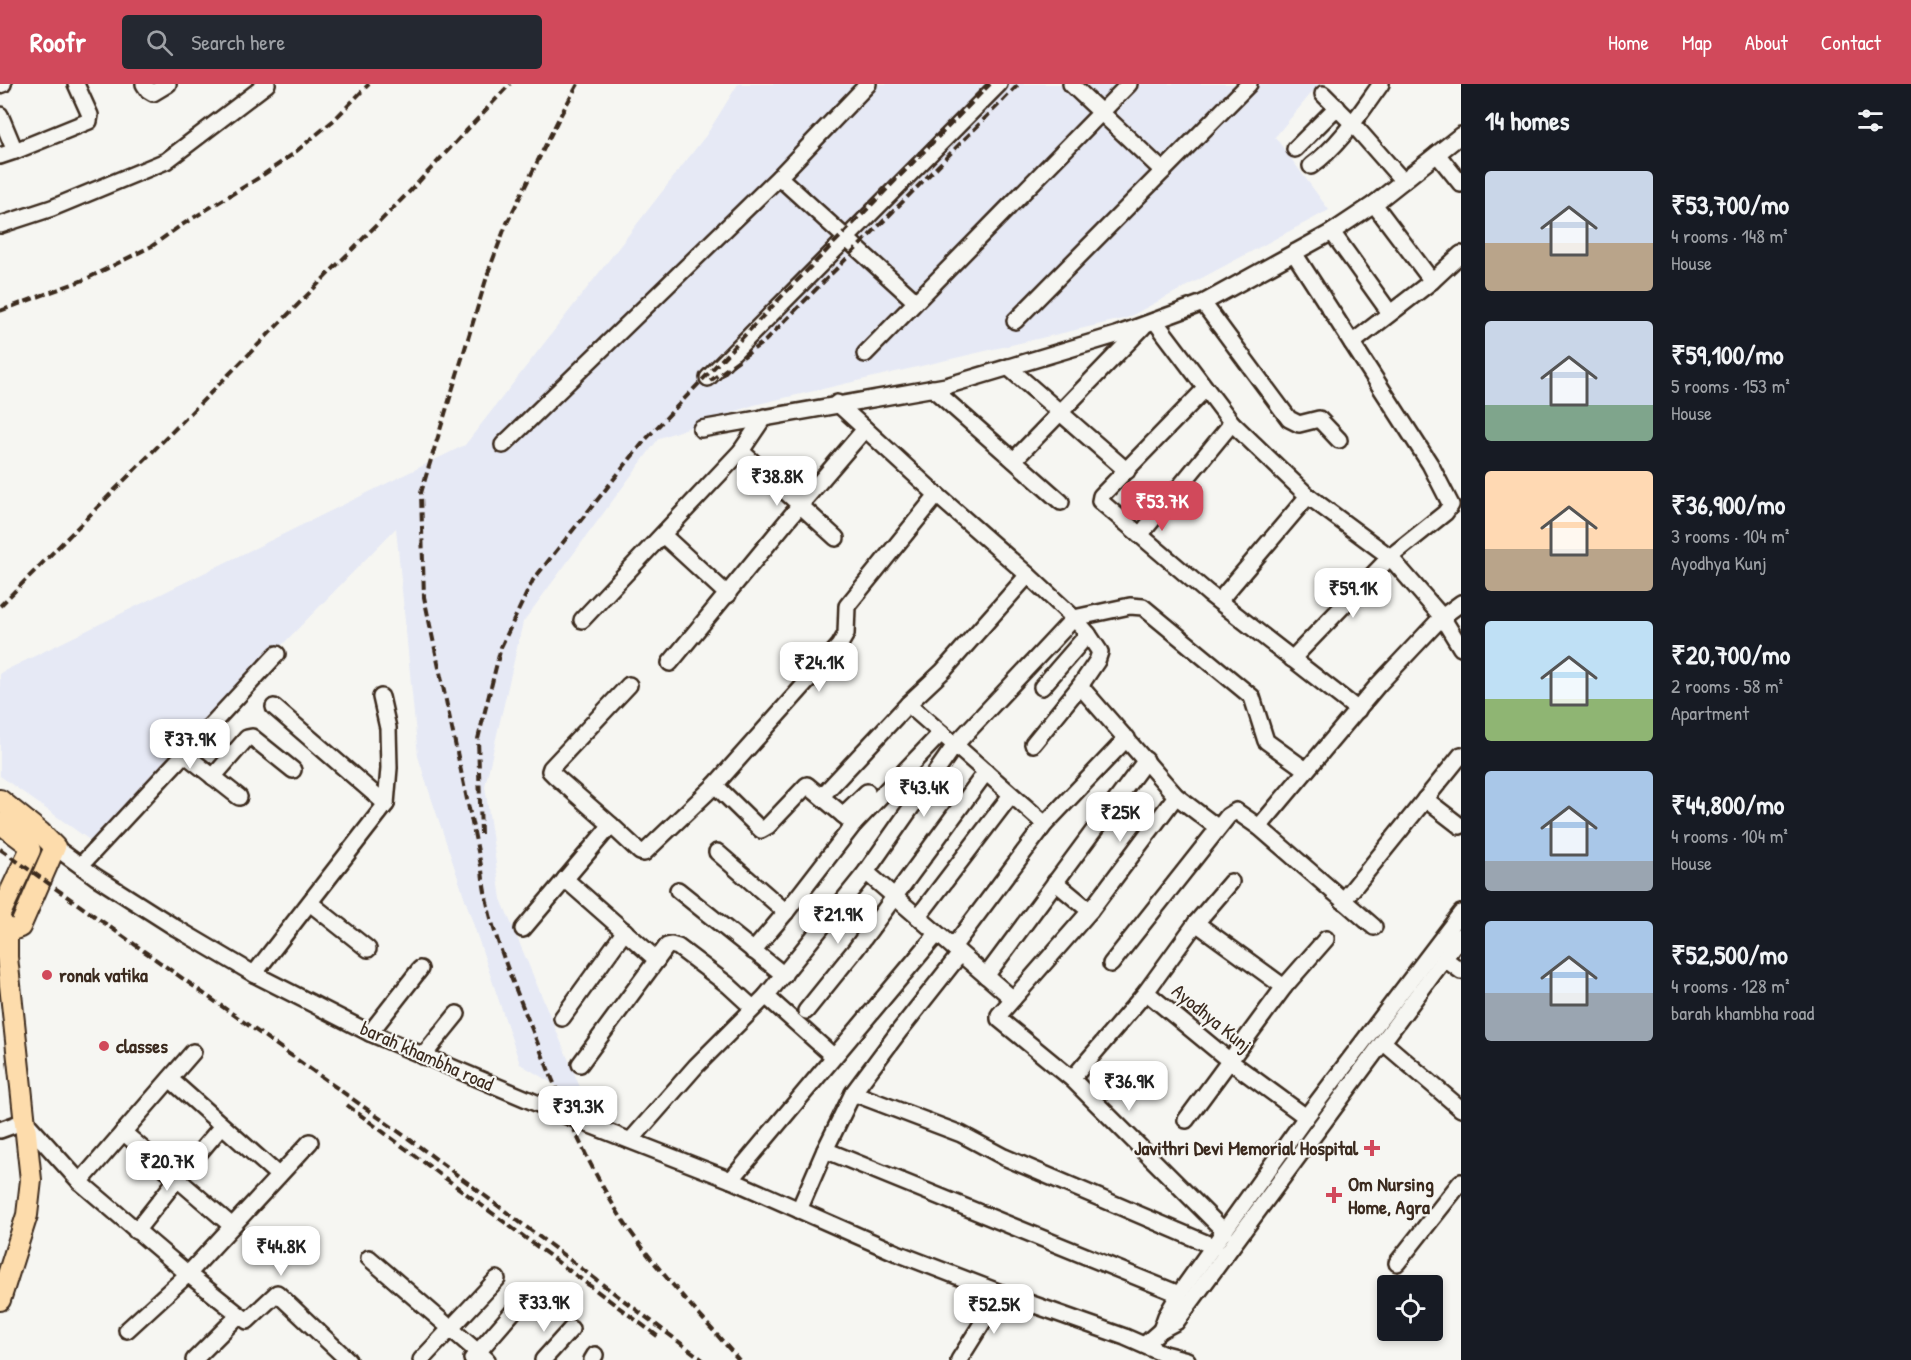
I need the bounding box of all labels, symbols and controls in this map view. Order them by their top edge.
search box [122,15,542,69]
text: Roofr [30,23,86,61]
icon: search [143,26,176,59]
text: Search here [191,27,285,57]
text: Home [1608,28,1649,57]
text: Map [1682,28,1712,57]
text: About [1745,28,1788,57]
text: Contact [1821,28,1881,57]
text: 14 homes [1485,103,1570,138]
icon: filters [1854,104,1887,137]
text: ₹53,700/mo [1671,187,1789,222]
icon: home [1533,195,1605,267]
text: 4 rooms · 148 m² [1671,222,1788,249]
text: House [1671,249,1712,276]
text: ₹59,100/mo [1671,337,1784,372]
icon: home [1533,345,1605,417]
text: 5 rooms · 153 m² [1671,372,1790,399]
text: House [1671,399,1712,426]
pin: ₹38.8K [728,456,826,507]
text: ₹38.8K [751,462,803,489]
pin: ₹53.7K [1113,481,1211,532]
text: ₹53.7K [1135,487,1189,514]
text: ₹36,900/mo [1671,487,1785,522]
icon: home [1533,495,1605,567]
text: 3 rooms · 104 m² [1671,522,1789,549]
text: Ayodhya Kunj [1671,549,1767,576]
pin: ₹59.1K [1304,568,1402,619]
text: ₹59.1K [1328,574,1378,601]
text: ₹20,700/mo [1671,637,1790,672]
pin: ₹24.1K [770,642,868,693]
icon: home [1533,645,1605,717]
text: ₹24.1K [794,648,844,675]
text: 2 rooms · 58 m² [1671,672,1783,699]
text: Apartment [1671,699,1749,726]
pin: ₹37.9K [141,719,239,770]
text: ₹37.9K [164,725,216,752]
pin: ₹43.4K [875,767,973,818]
text: ₹43.4K [899,773,949,800]
text: ₹44,800/mo [1671,787,1784,822]
pin: ₹25K [1084,792,1156,843]
icon: home [1533,795,1605,867]
text: ₹25K [1100,798,1140,825]
text: 4 rooms · 104 m² [1671,822,1788,849]
text: House [1671,849,1712,876]
pin: ₹21.9K [789,894,887,945]
text: ₹21.9K [813,900,863,927]
text: ₹52,500/mo [1671,937,1788,972]
icon: home [1533,945,1605,1017]
place label: ronak vatika [59,961,148,988]
marker: ronak vatika [40,968,54,982]
text: 4 rooms · 128 m² [1671,972,1790,999]
street label: Ayodhya Kunj [1167,977,1258,1058]
text: barah khambha road [1671,999,1814,1026]
street label: barah khambha road [356,1014,498,1097]
place label: classes [116,1032,168,1059]
marker: classes [97,1039,111,1053]
pin: ₹36.9K [1080,1061,1178,1112]
text: ₹36.9K [1104,1067,1154,1094]
pin: ₹39.3K [529,1086,627,1137]
text: ₹39.3K [552,1092,604,1119]
place label: Javithri Devi Memorial Hospital [1134,1134,1359,1162]
marker: Javithri Devi Memorial Hospital [1363,1139,1381,1157]
pin: ₹20.7K [118,1141,216,1192]
text: ₹20.7K [140,1147,194,1174]
place label: Om Nursing Home, Agra [1348,1170,1434,1221]
marker: Om Nursing Home, Agra [1325,1186,1343,1204]
pin: ₹44.8K [232,1226,330,1277]
text: ₹44.8K [256,1232,306,1259]
map controls [1377,1275,1443,1341]
button: locate [1377,1275,1443,1341]
pin: ₹33.9K [495,1282,593,1333]
pin: ₹52.5K [945,1284,1043,1335]
text: ₹33.9K [518,1288,570,1315]
text: ₹52.5K [968,1290,1020,1317]

